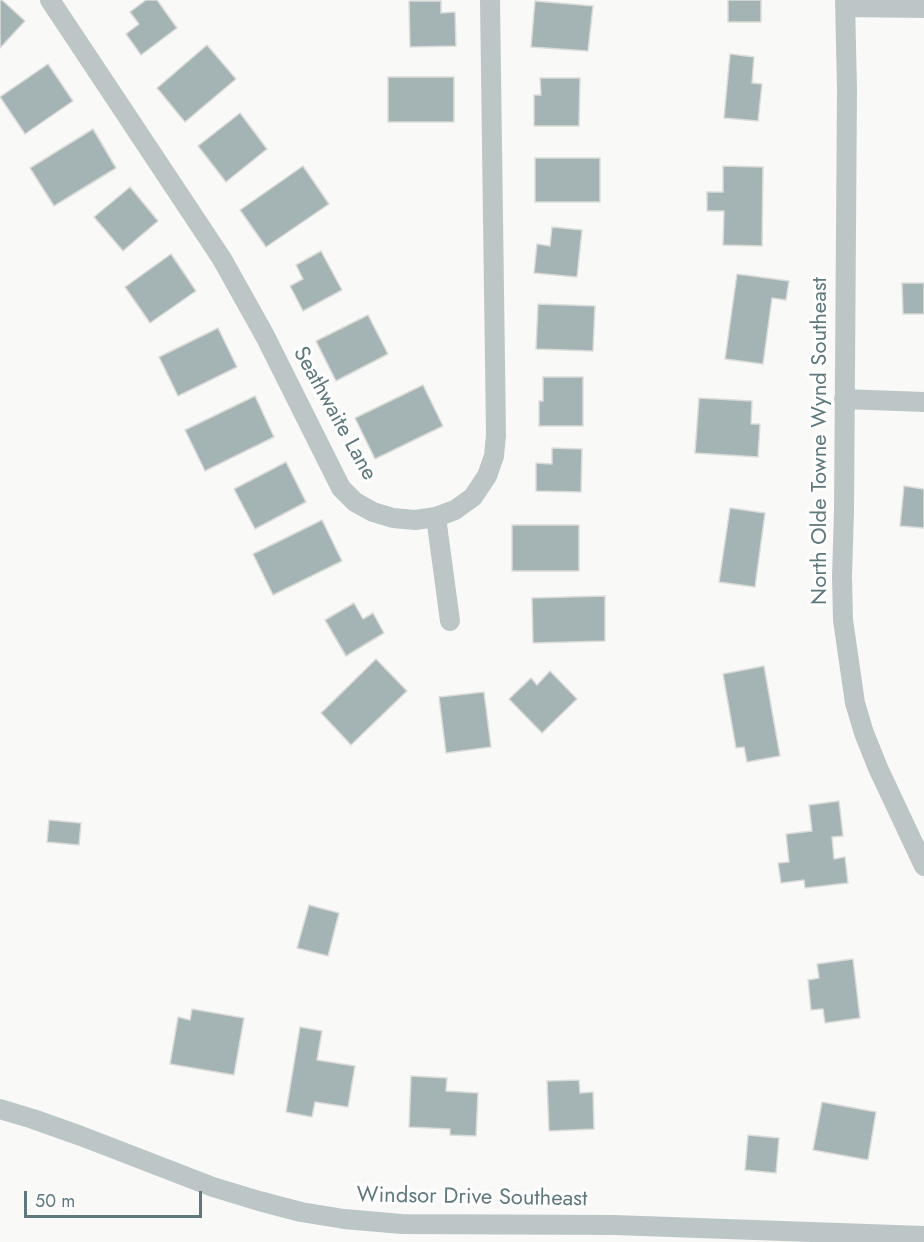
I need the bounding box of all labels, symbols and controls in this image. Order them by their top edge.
street label: North Olde Towne Wynd Southeast [808,277,834,605]
street label: Seathwaite Lane [286,343,382,485]
scale bar [27,1179,206,1217]
street label: Windsor Drive Southeast [356,1183,588,1213]
text: 50 m [35,1188,75,1214]

